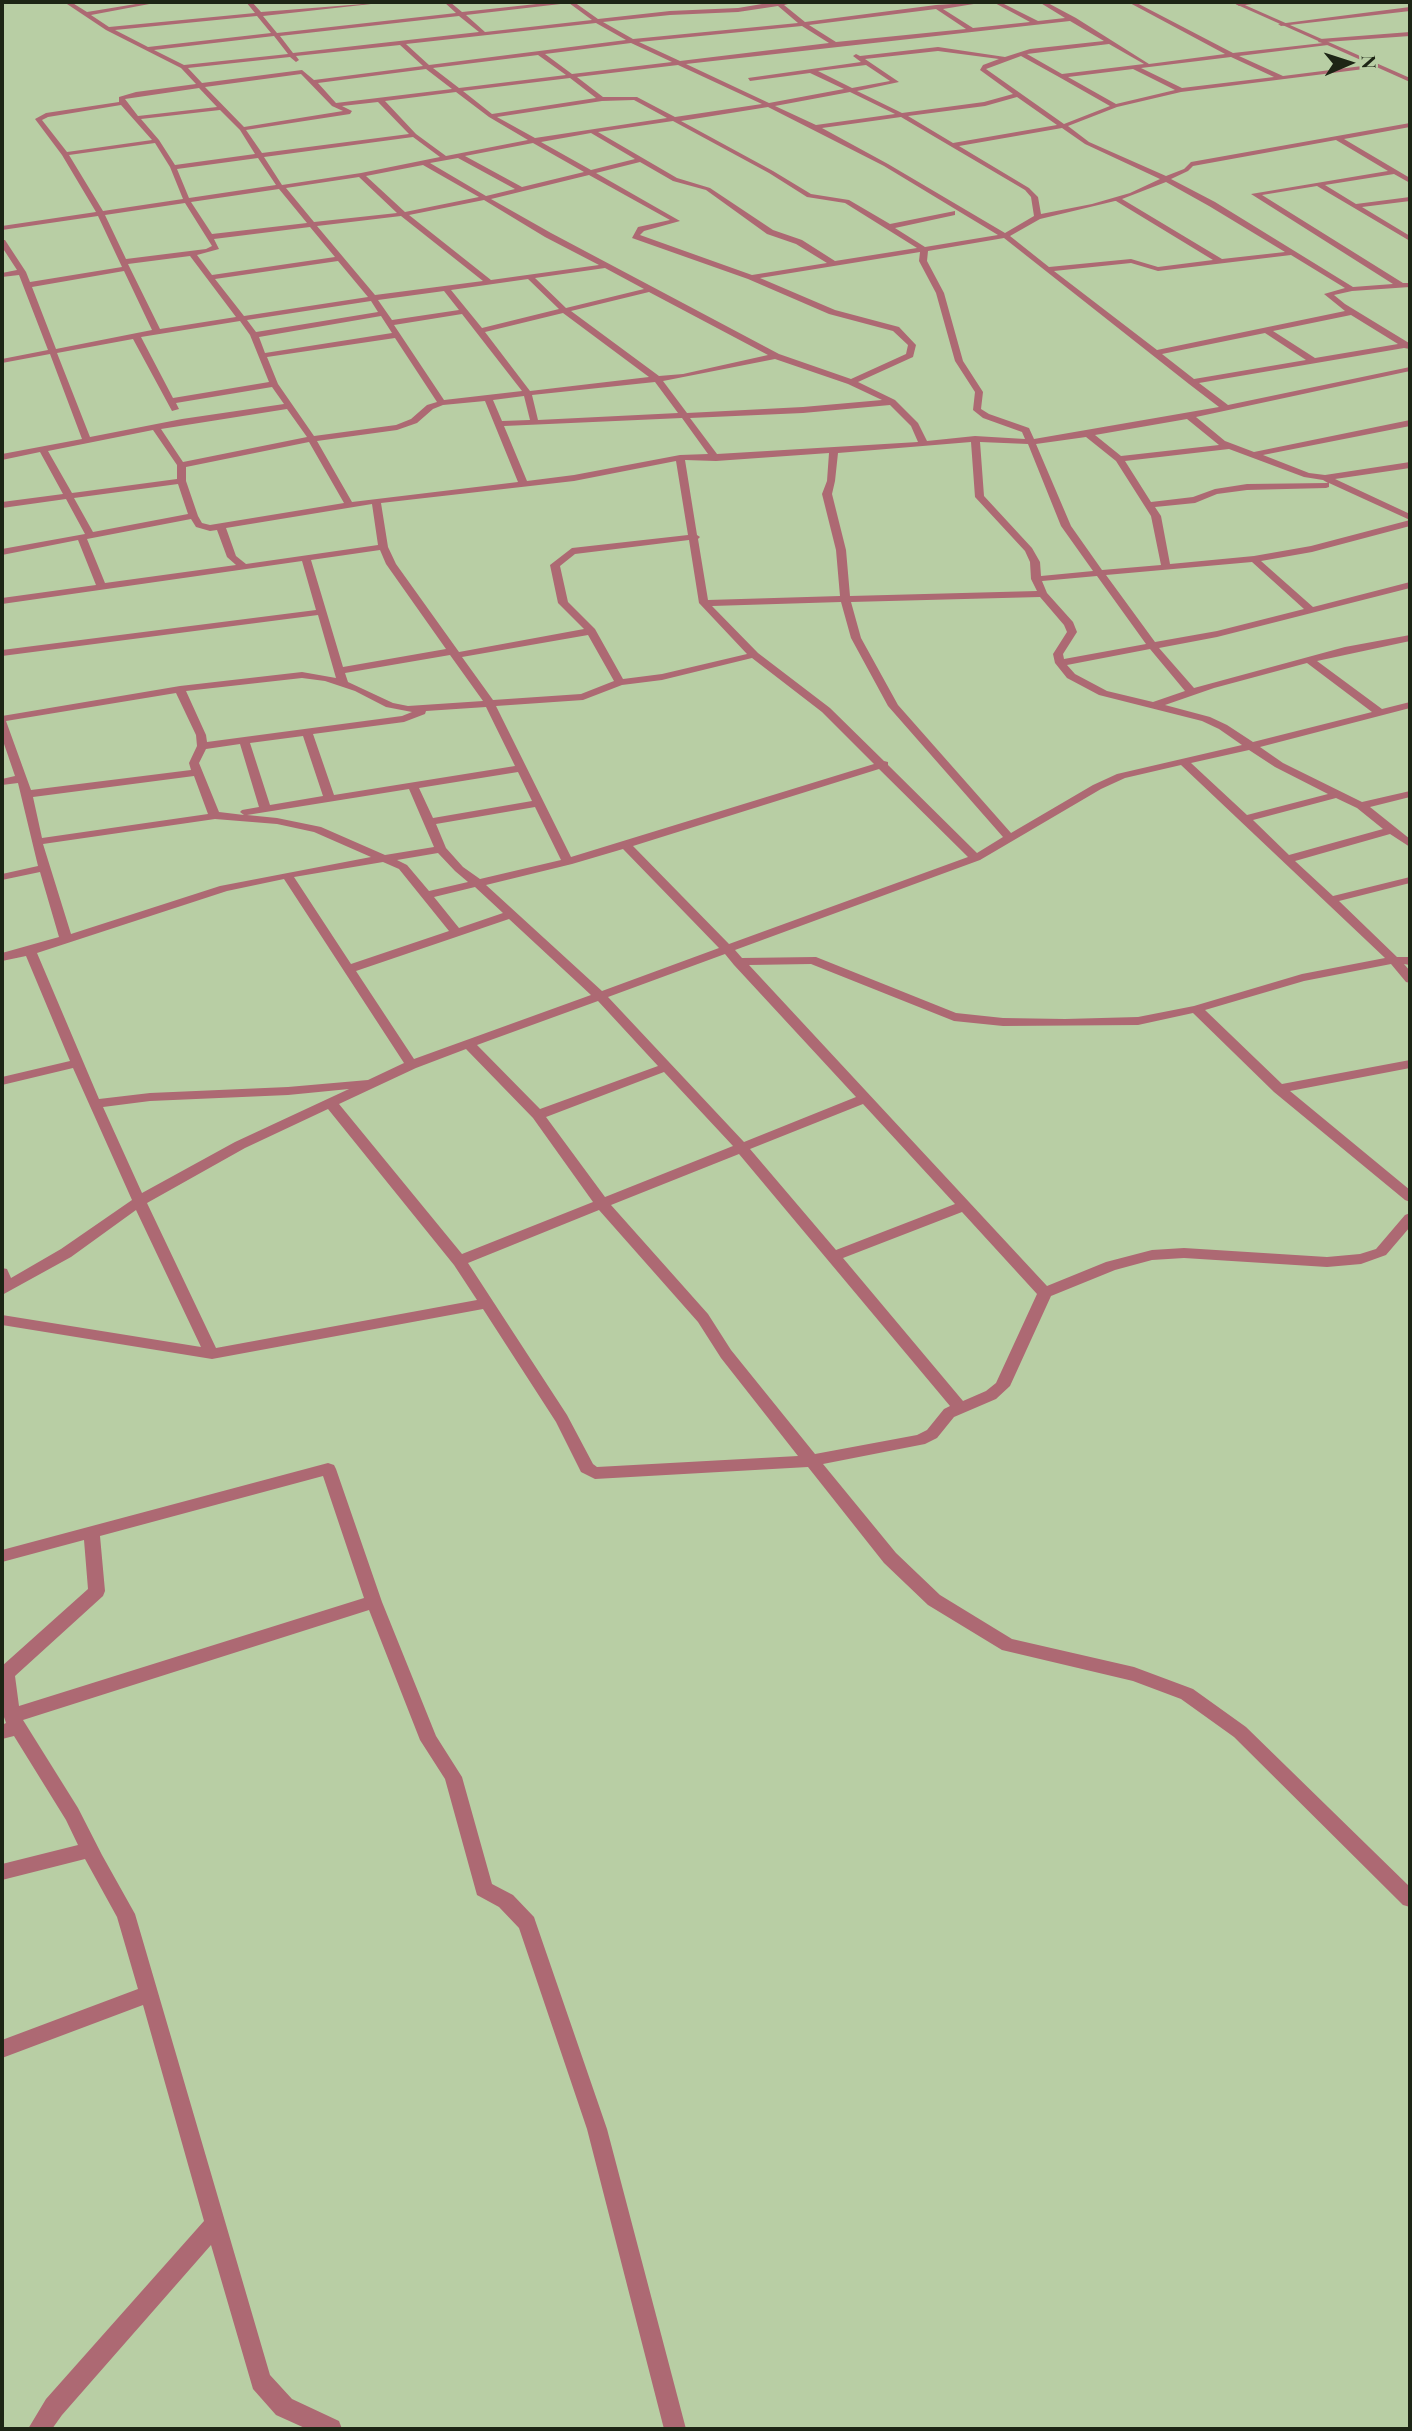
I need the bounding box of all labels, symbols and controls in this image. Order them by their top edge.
north arrow [1314,28,1384,98]
text: N [1357,54,1383,69]

